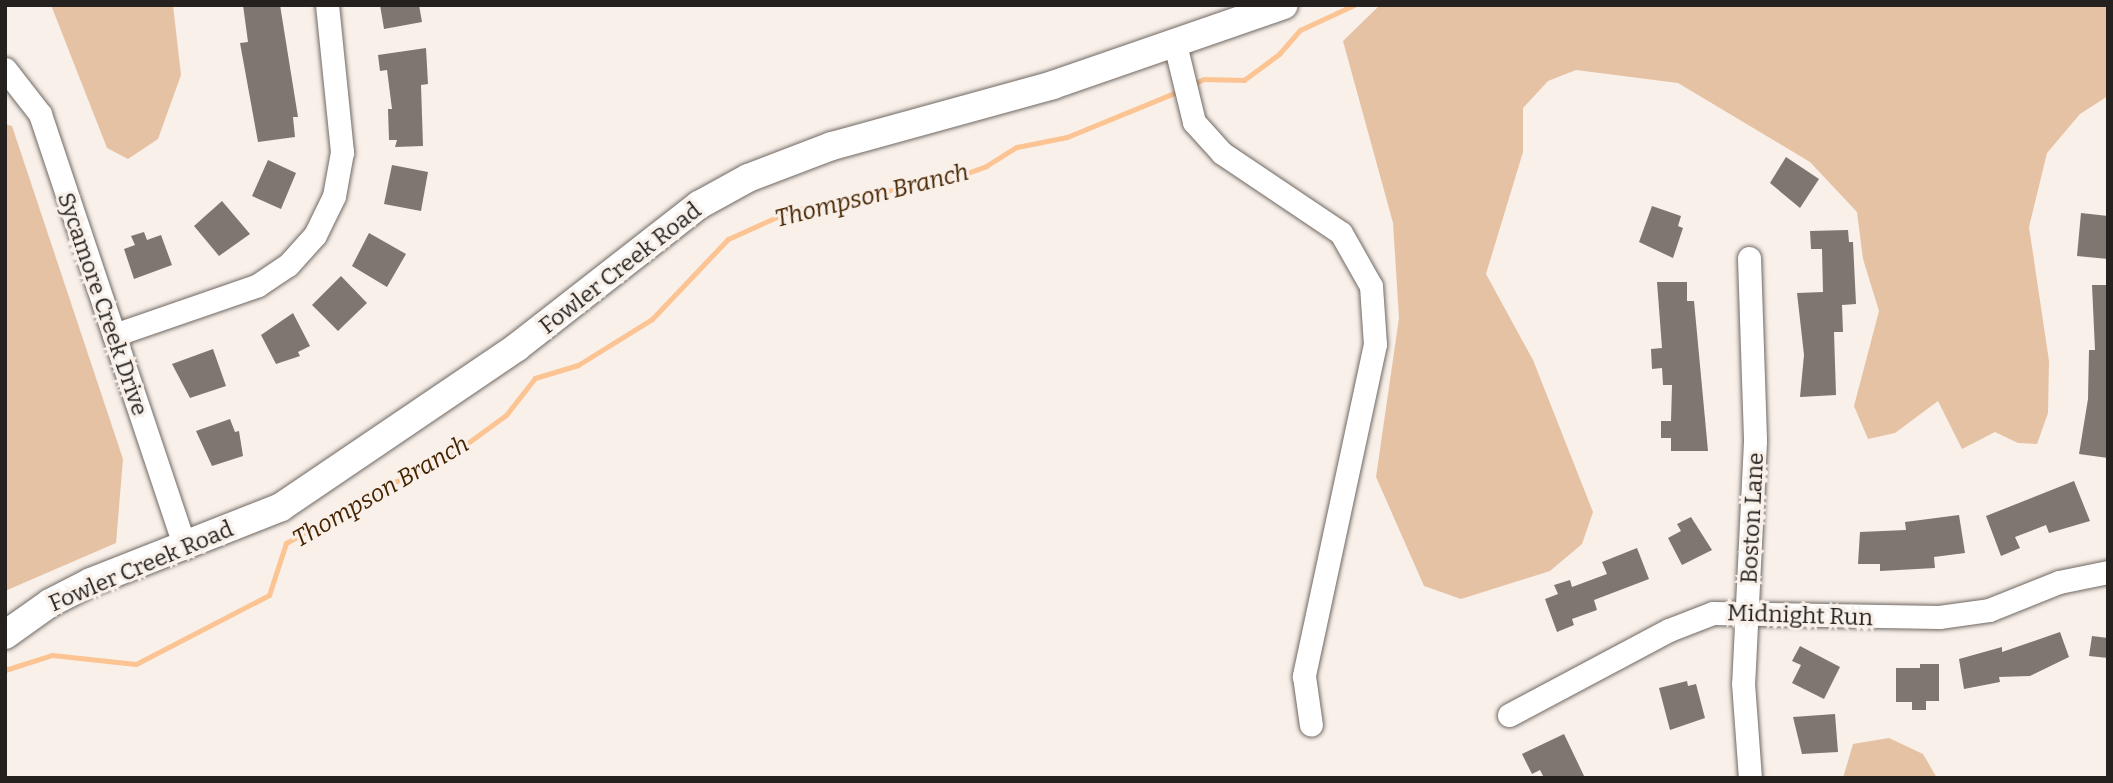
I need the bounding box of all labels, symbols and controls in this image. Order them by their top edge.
water label: Thompson Branch [772,158,972,234]
street label: Sycamore Creek Drive [52,189,154,419]
street label: Fowler Creek Road [534,196,706,340]
water label: Thompson Branch [288,430,474,554]
street label: Boston Lane [1735,452,1769,584]
street label: Fowler Creek Road [45,515,237,617]
street label: Midnight Run [1727,599,1873,631]

